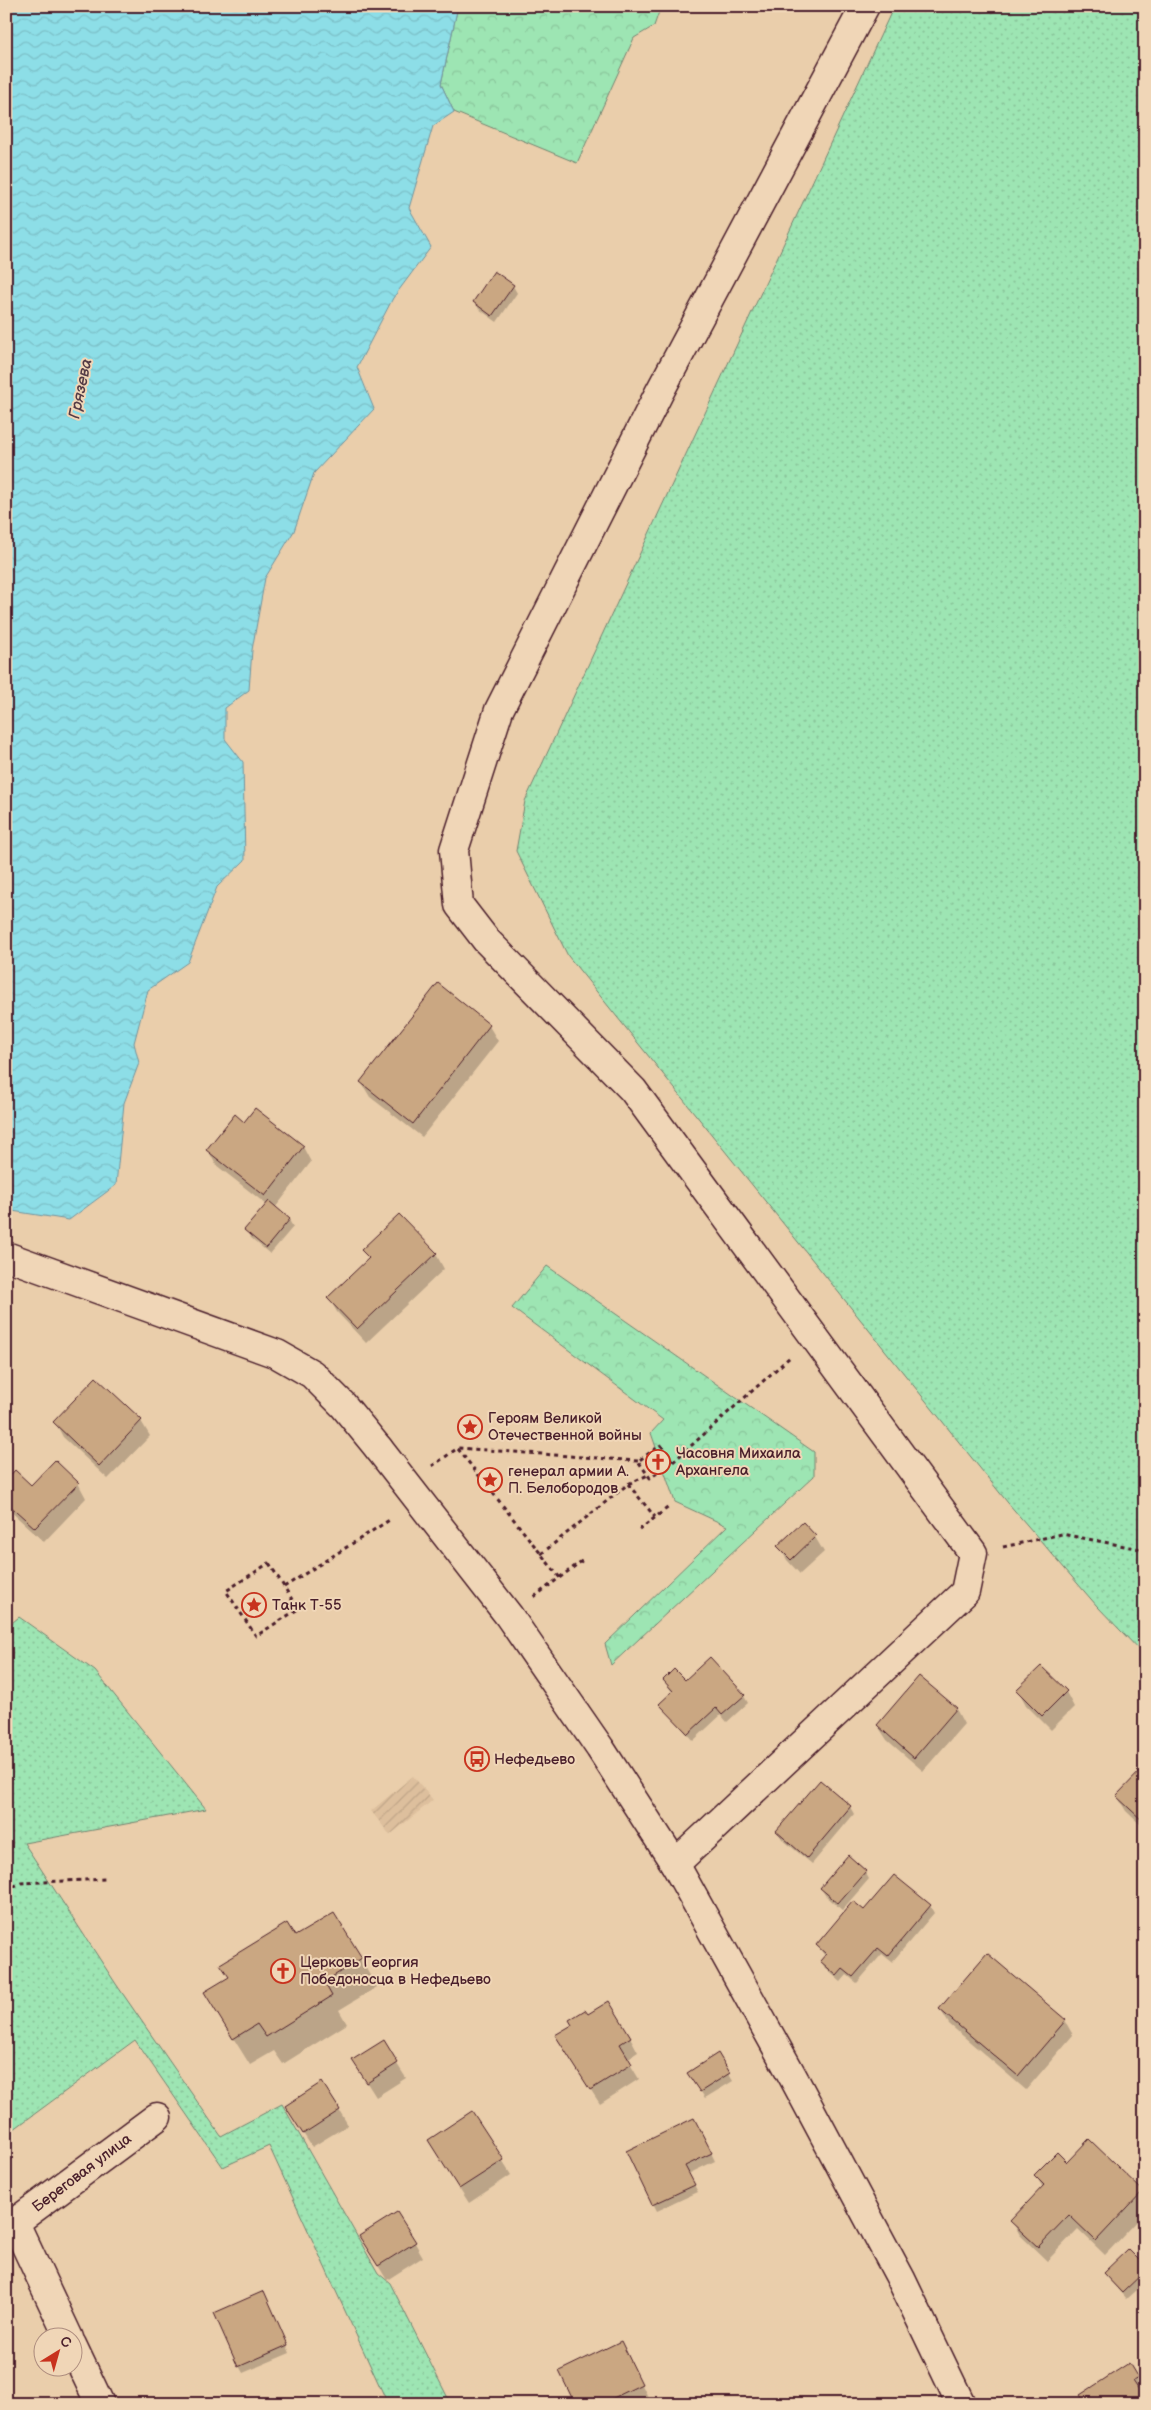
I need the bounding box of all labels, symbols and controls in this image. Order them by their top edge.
water label: Грязева [65,357,97,421]
place label: Героям Великой Отечественной войны [488,1409,642,1445]
place icon: Героям Великой Отечественной войны [457,1414,483,1440]
place label: Часовня Михаила Архангела [675,1444,801,1480]
church icon: Часовня Михаила Архангела [645,1449,671,1475]
place label: генерал армии А. П. Белобородов [508,1462,629,1498]
place icon: генерал армии А. П. Белобородов [477,1467,503,1493]
place icon: Танк Т-55 [241,1592,267,1618]
place label: Танк Т-55 [272,1596,342,1615]
bus stop icon: Нефедьево [464,1746,490,1772]
place label: Нефедьево [494,1750,575,1769]
place label: Церковь Георгия Победоносца в Нефедьево [300,1953,491,1989]
church icon: Церковь Георгия Победоносца в Нефедьево [270,1958,296,1984]
street label: Береговая улица [29,2129,136,2217]
north arrow [32,2328,82,2378]
text: С [57,2332,75,2352]

